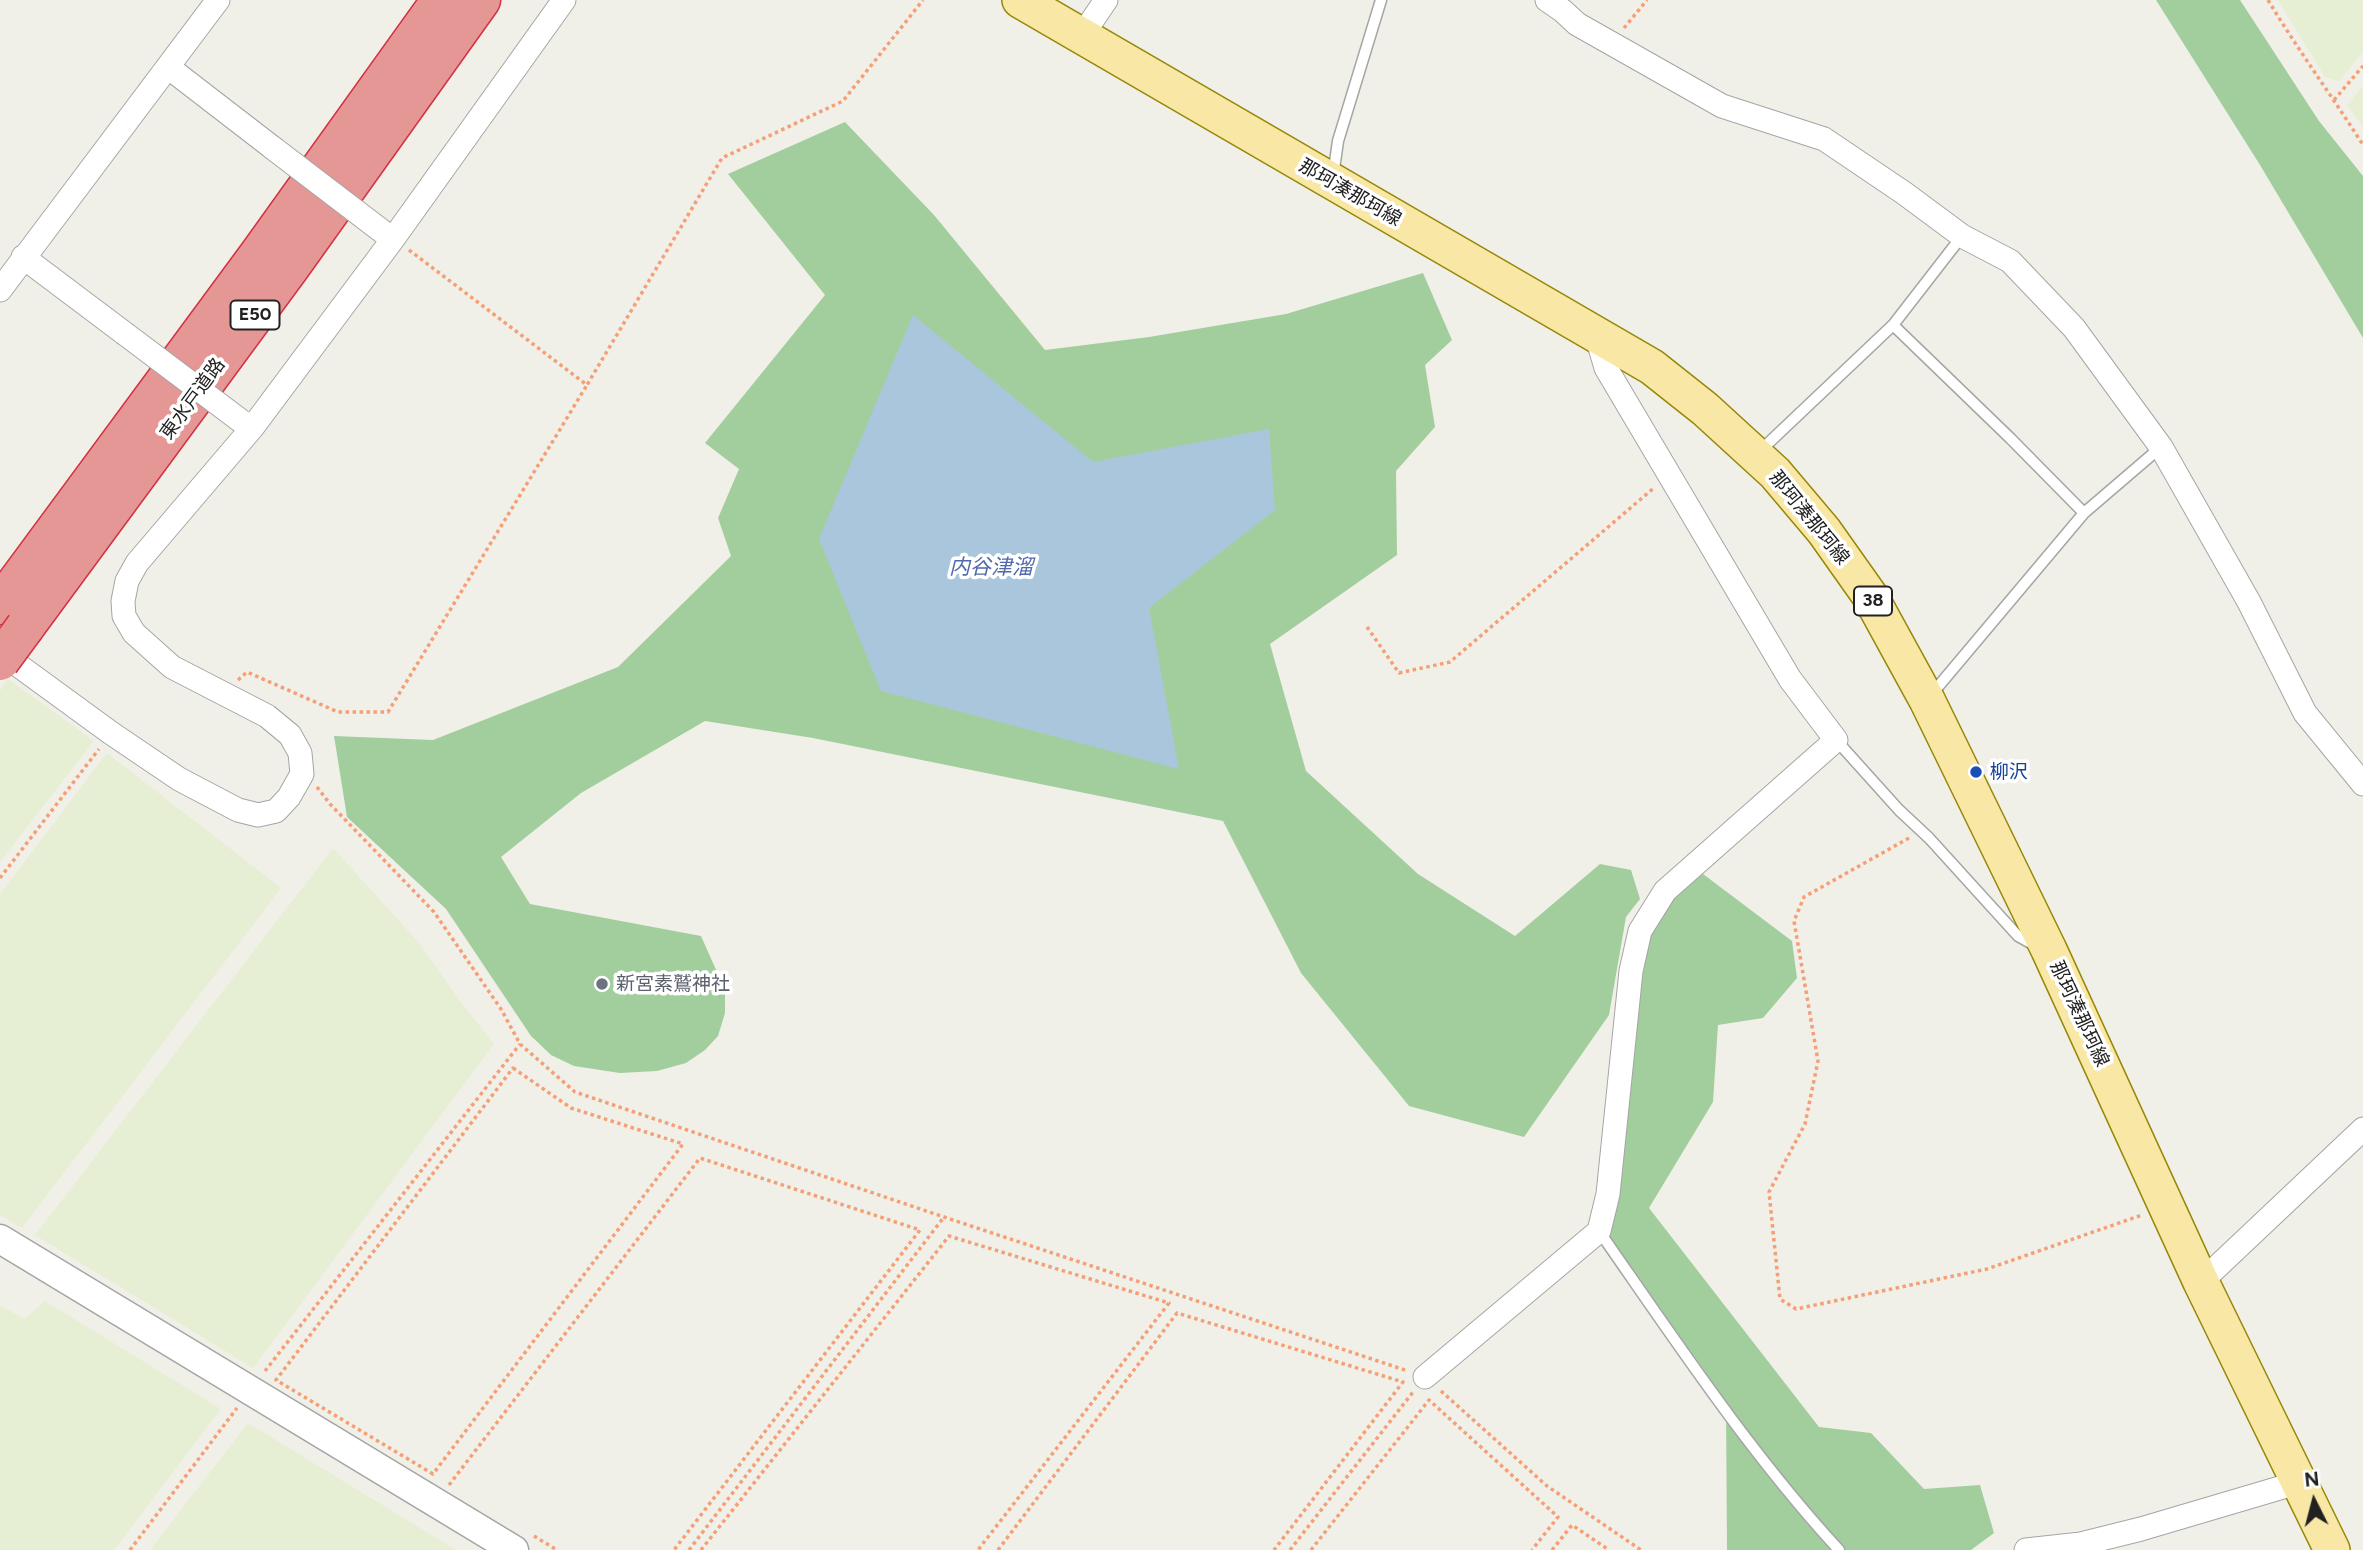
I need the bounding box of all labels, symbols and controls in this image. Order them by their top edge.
street label: 那珂湊那珂線 [1295,155,1405,231]
road number: E50 [230,300,280,330]
street label: 東水戸道路 [156,354,230,444]
street label: 那珂湊那珂線 [1764,467,1854,569]
water label: 内谷津溜 [949,555,1033,581]
road number: 38 [1854,586,1892,616]
place label: 柳沢 [1990,761,2028,783]
marker: 柳沢 [1968,764,1984,780]
street label: 那珂湊那珂線 [2045,958,2113,1070]
place label: 新宮素鷲神社 [616,973,730,995]
marker: 新宮素鷲神社 [594,976,610,992]
north arrow [2279,1466,2349,1536]
text: N [2303,1467,2320,1492]

